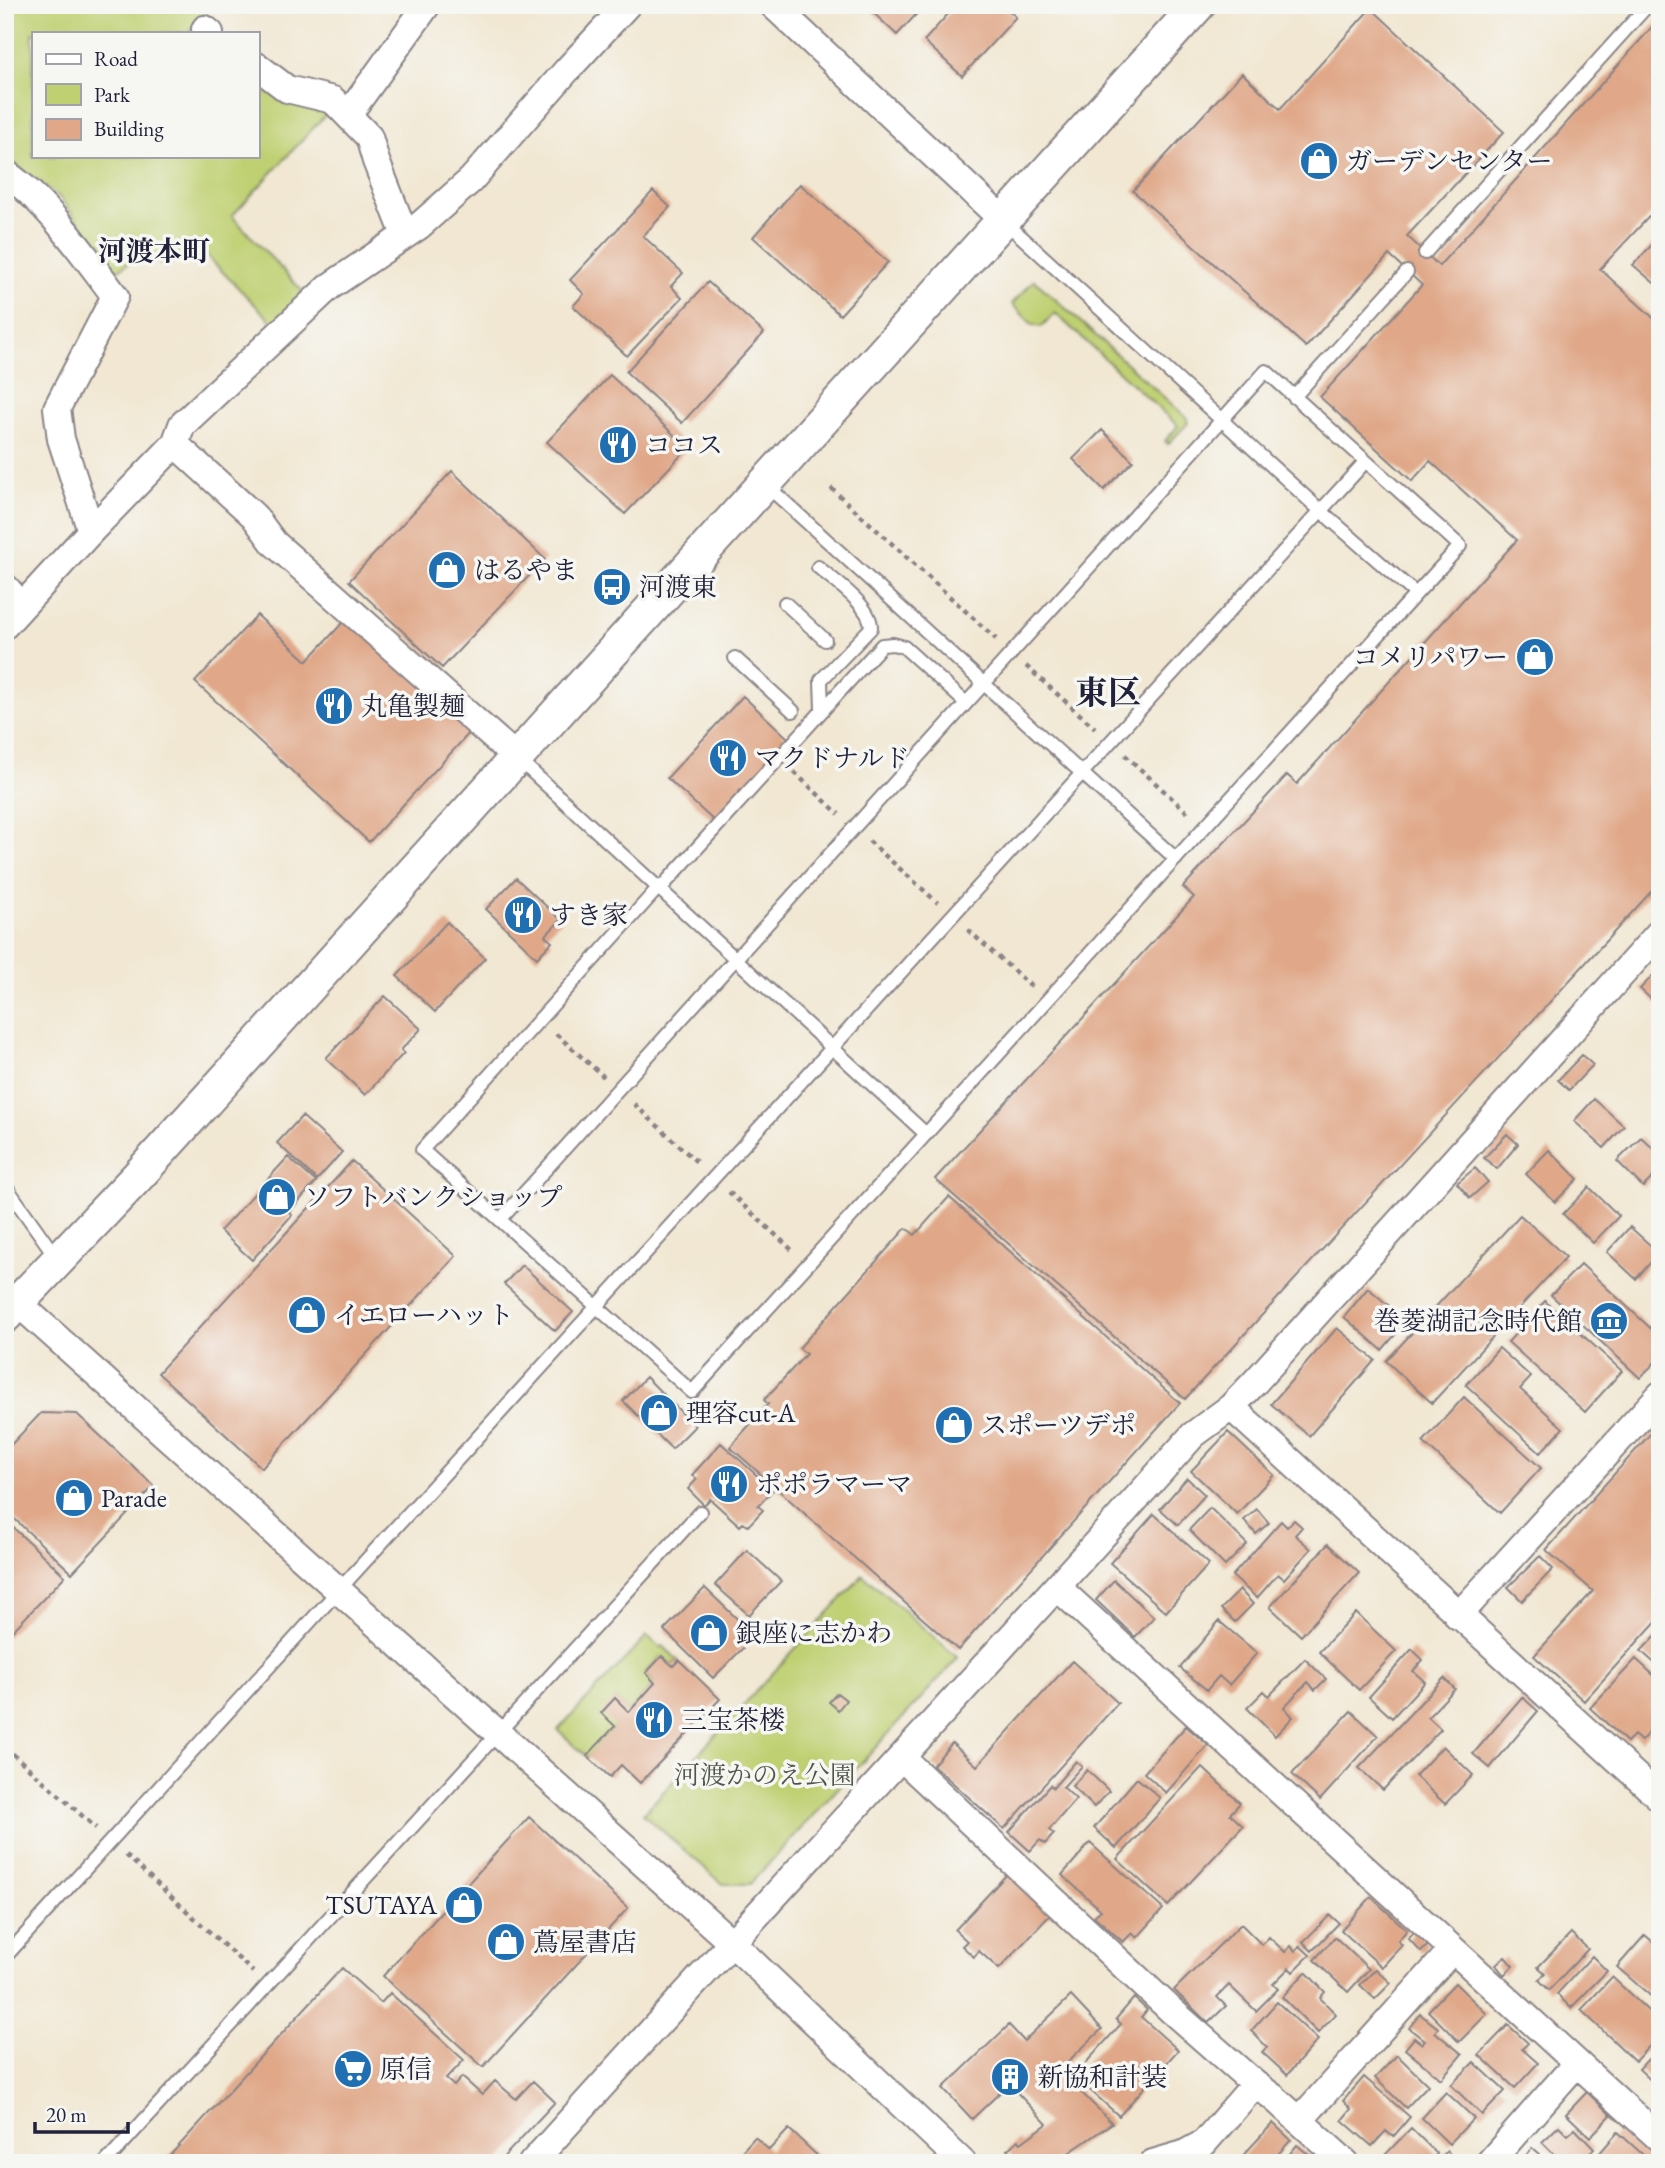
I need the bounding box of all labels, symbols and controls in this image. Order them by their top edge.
legend [32,32,259,158]
text: Road [94,45,138,72]
text: Park [94,81,131,108]
text: Building [94,115,164,142]
shop icon: ガーデンセンター [1298,140,1340,182]
place label: ガーデンセンター [1346,144,1552,178]
district label: 河渡本町 [98,233,210,269]
restaurant icon: ココス [597,424,639,466]
place label: ココス [645,428,723,462]
shop icon: はるやま [426,549,468,591]
place label: はるやま [474,553,578,587]
bus stop icon: 河渡東 [591,566,633,608]
place label: 河渡東 [639,570,717,604]
shop icon: コメリパワー [1514,636,1556,678]
place label: コメリパワー [1353,640,1508,674]
district label: 東区 [1075,671,1141,714]
restaurant icon: 丸亀製麺 [313,685,355,727]
place label: 丸亀製麺 [361,689,465,723]
restaurant icon: マクドナルド [707,737,749,779]
place label: マクドナルド [755,741,910,775]
restaurant icon: すき家 [502,894,544,936]
place label: すき家 [550,898,628,932]
shop icon: ソフトバンクショップ [256,1176,298,1218]
place label: ソフトバンクショップ [304,1180,562,1214]
shop icon: イエローハット [286,1294,328,1336]
place label: イエローハット [334,1298,514,1332]
museum icon: 巻菱湖記念時代館 [1588,1300,1630,1342]
place label: 巻菱湖記念時代館 [1374,1304,1582,1338]
shop icon: 理容cut-A [638,1392,680,1434]
place label: 理容cut-A [686,1396,797,1430]
shop icon: スポーツデポ [933,1404,975,1446]
place label: スポーツデポ [981,1408,1136,1442]
restaurant icon: ポポラマーマ [708,1463,750,1505]
place label: ポポラマーマ [756,1467,912,1501]
shop icon: Parade [53,1477,95,1519]
place label: Parade [101,1481,167,1515]
shop icon: 銀座に志かわ [688,1612,730,1654]
place label: 銀座に志かわ [736,1616,892,1650]
restaurant icon: 三宝茶楼 [633,1699,675,1741]
place label: 三宝茶楼 [681,1703,785,1737]
park label: 河渡かのえ公園 [674,1758,856,1792]
shop icon: TSUTAYA [443,1884,485,1926]
place label: TSUTAYA [325,1888,438,1922]
shop icon: 蔦屋書店 [485,1921,527,1963]
place label: 蔦屋書店 [533,1925,637,1959]
supermarket icon: 原信 [332,2048,374,2090]
place label: 原信 [380,2052,432,2086]
building icon: 新協和計装 [989,2056,1031,2098]
place label: 新協和計装 [1037,2060,1167,2094]
scale bar [35,2091,128,2135]
text: 20 m [46,2101,87,2128]

